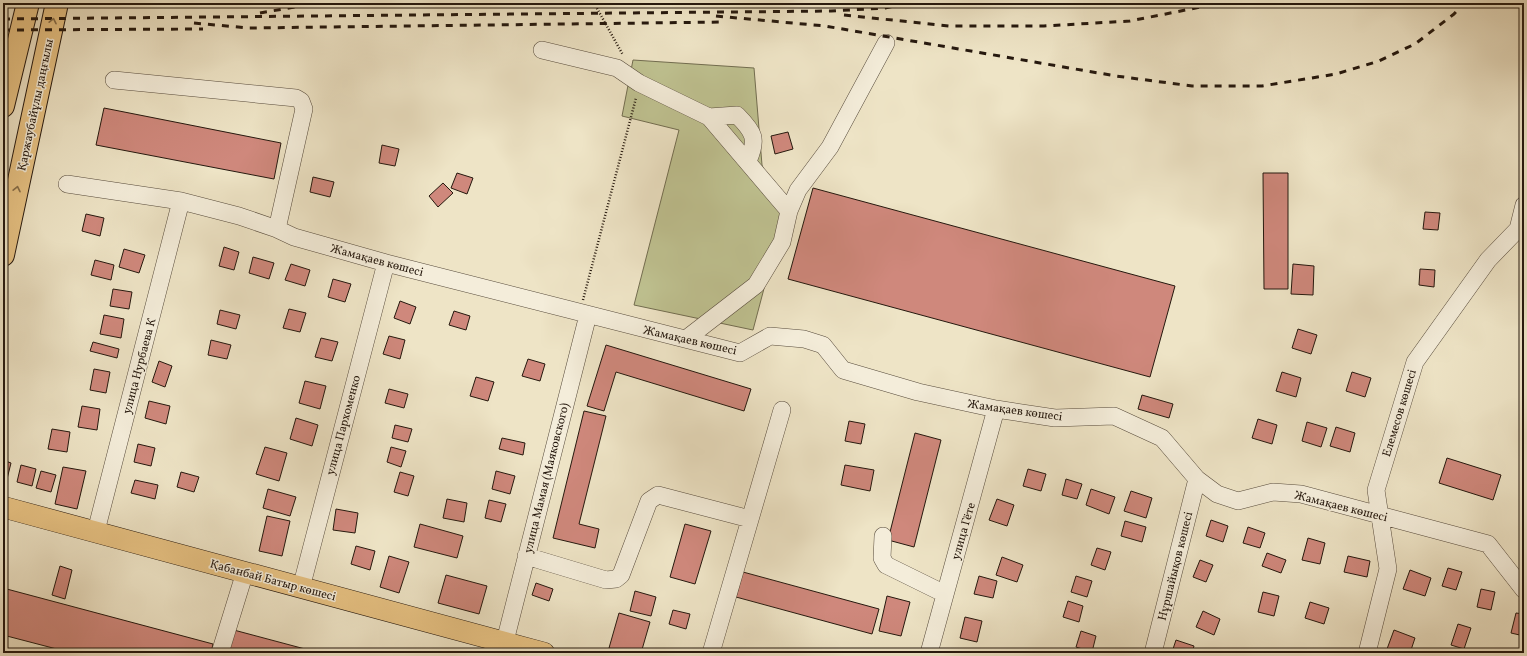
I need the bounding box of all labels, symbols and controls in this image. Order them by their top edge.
one-way arrow [48,18,56,24]
street label: Қаржаубайұлы даңғылы [14,37,58,173]
one-way arrow [12,186,20,192]
street label: Жамақаев көшесі [328,241,425,281]
street label: улица Нурбаева К [119,317,160,416]
street label: Жамақаев көшесі [641,322,739,360]
street label: Елемесов көшесі [1379,367,1421,459]
street label: улица Пархоменко [323,373,365,477]
street label: Жамақаев көшесі [966,396,1064,426]
street label: улица Мамая (Маяковского) [521,401,574,555]
street label: Жамақаев көшесі [1292,488,1389,526]
street label: улица Гёте [948,500,980,562]
street label: Нұршайықов көшесі [1155,510,1197,622]
street label: Қабанбай Батыр көшесі [208,556,338,606]

